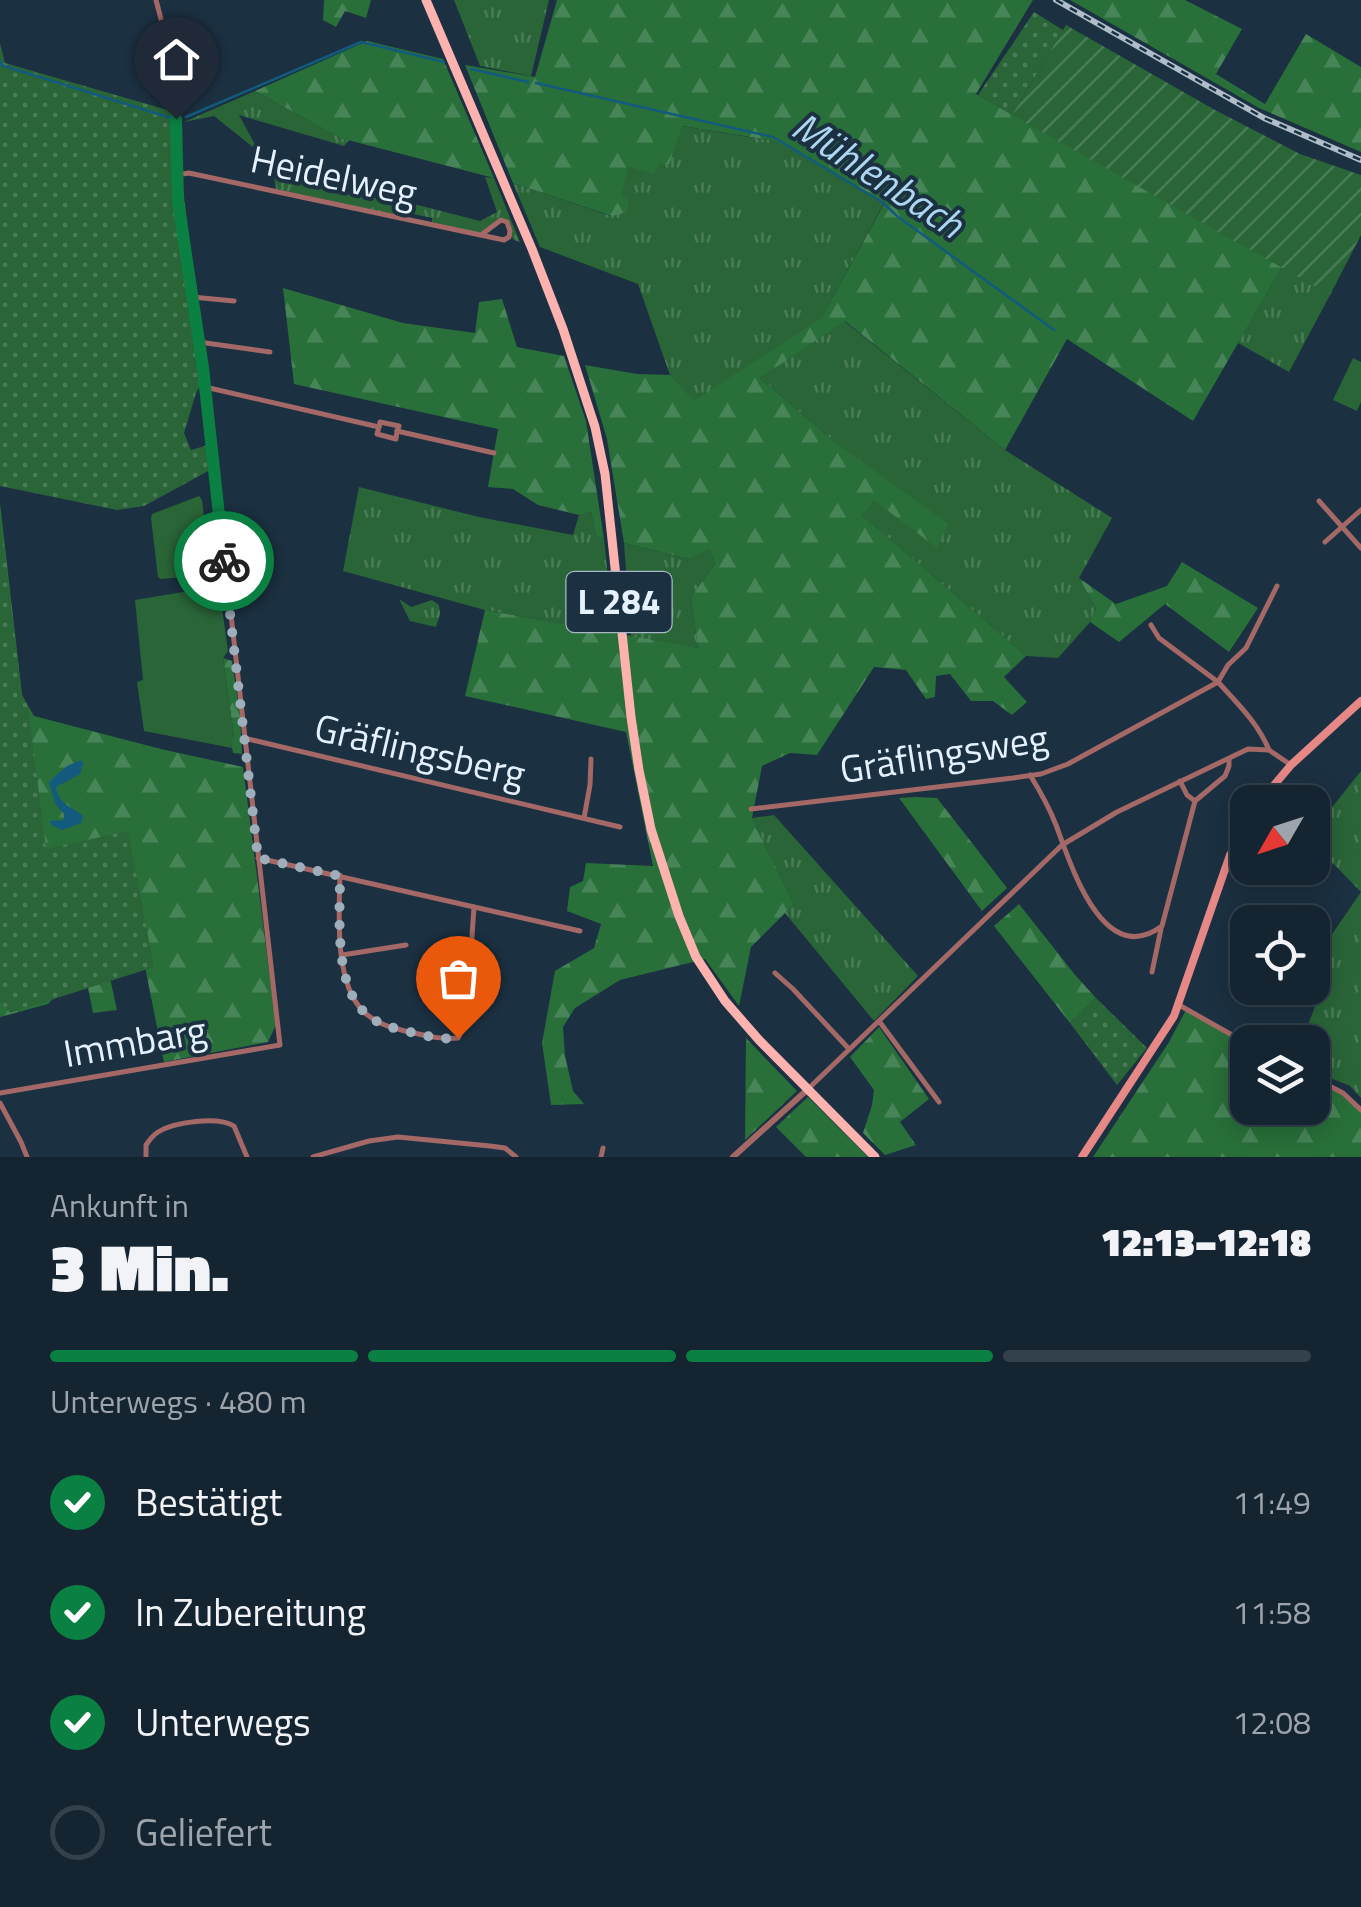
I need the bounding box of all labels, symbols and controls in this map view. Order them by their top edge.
pin [134,17,219,120]
icon: home [149,32,204,87]
water label: Mühlenbach [780,96,977,254]
street label: Heidelweg [246,129,423,221]
courier [174,511,274,611]
icon: bike [197,534,252,589]
road number: L 284 [566,572,672,632]
street label: Gräflingsberg [309,698,531,802]
street label: Gräflingsweg [835,708,1052,798]
north arrow [1230,785,1330,885]
map controls [1230,785,1330,1125]
button: locate [1230,905,1330,1005]
pin [416,936,501,1039]
icon: bag [431,951,486,1006]
street label: Immbarg [59,1000,211,1082]
button: layers [1230,1025,1330,1125]
text: Ankunft in [50,1181,189,1229]
text: 12:13–12:18 [1101,1213,1311,1271]
text: 3 Min. [50,1217,229,1316]
text: Unterwegs · 480 m [50,1377,306,1425]
text: Bestätigt [135,1473,282,1531]
icon: check [50,1475,105,1530]
text: 11:49 [1232,1478,1311,1526]
text: In Zubereitung [135,1583,366,1641]
icon: check [50,1585,105,1640]
text: 11:58 [1232,1588,1311,1636]
text: Unterwegs [135,1693,311,1751]
icon: check [50,1695,105,1750]
text: 12:08 [1232,1698,1311,1746]
text: Geliefert [135,1803,272,1861]

